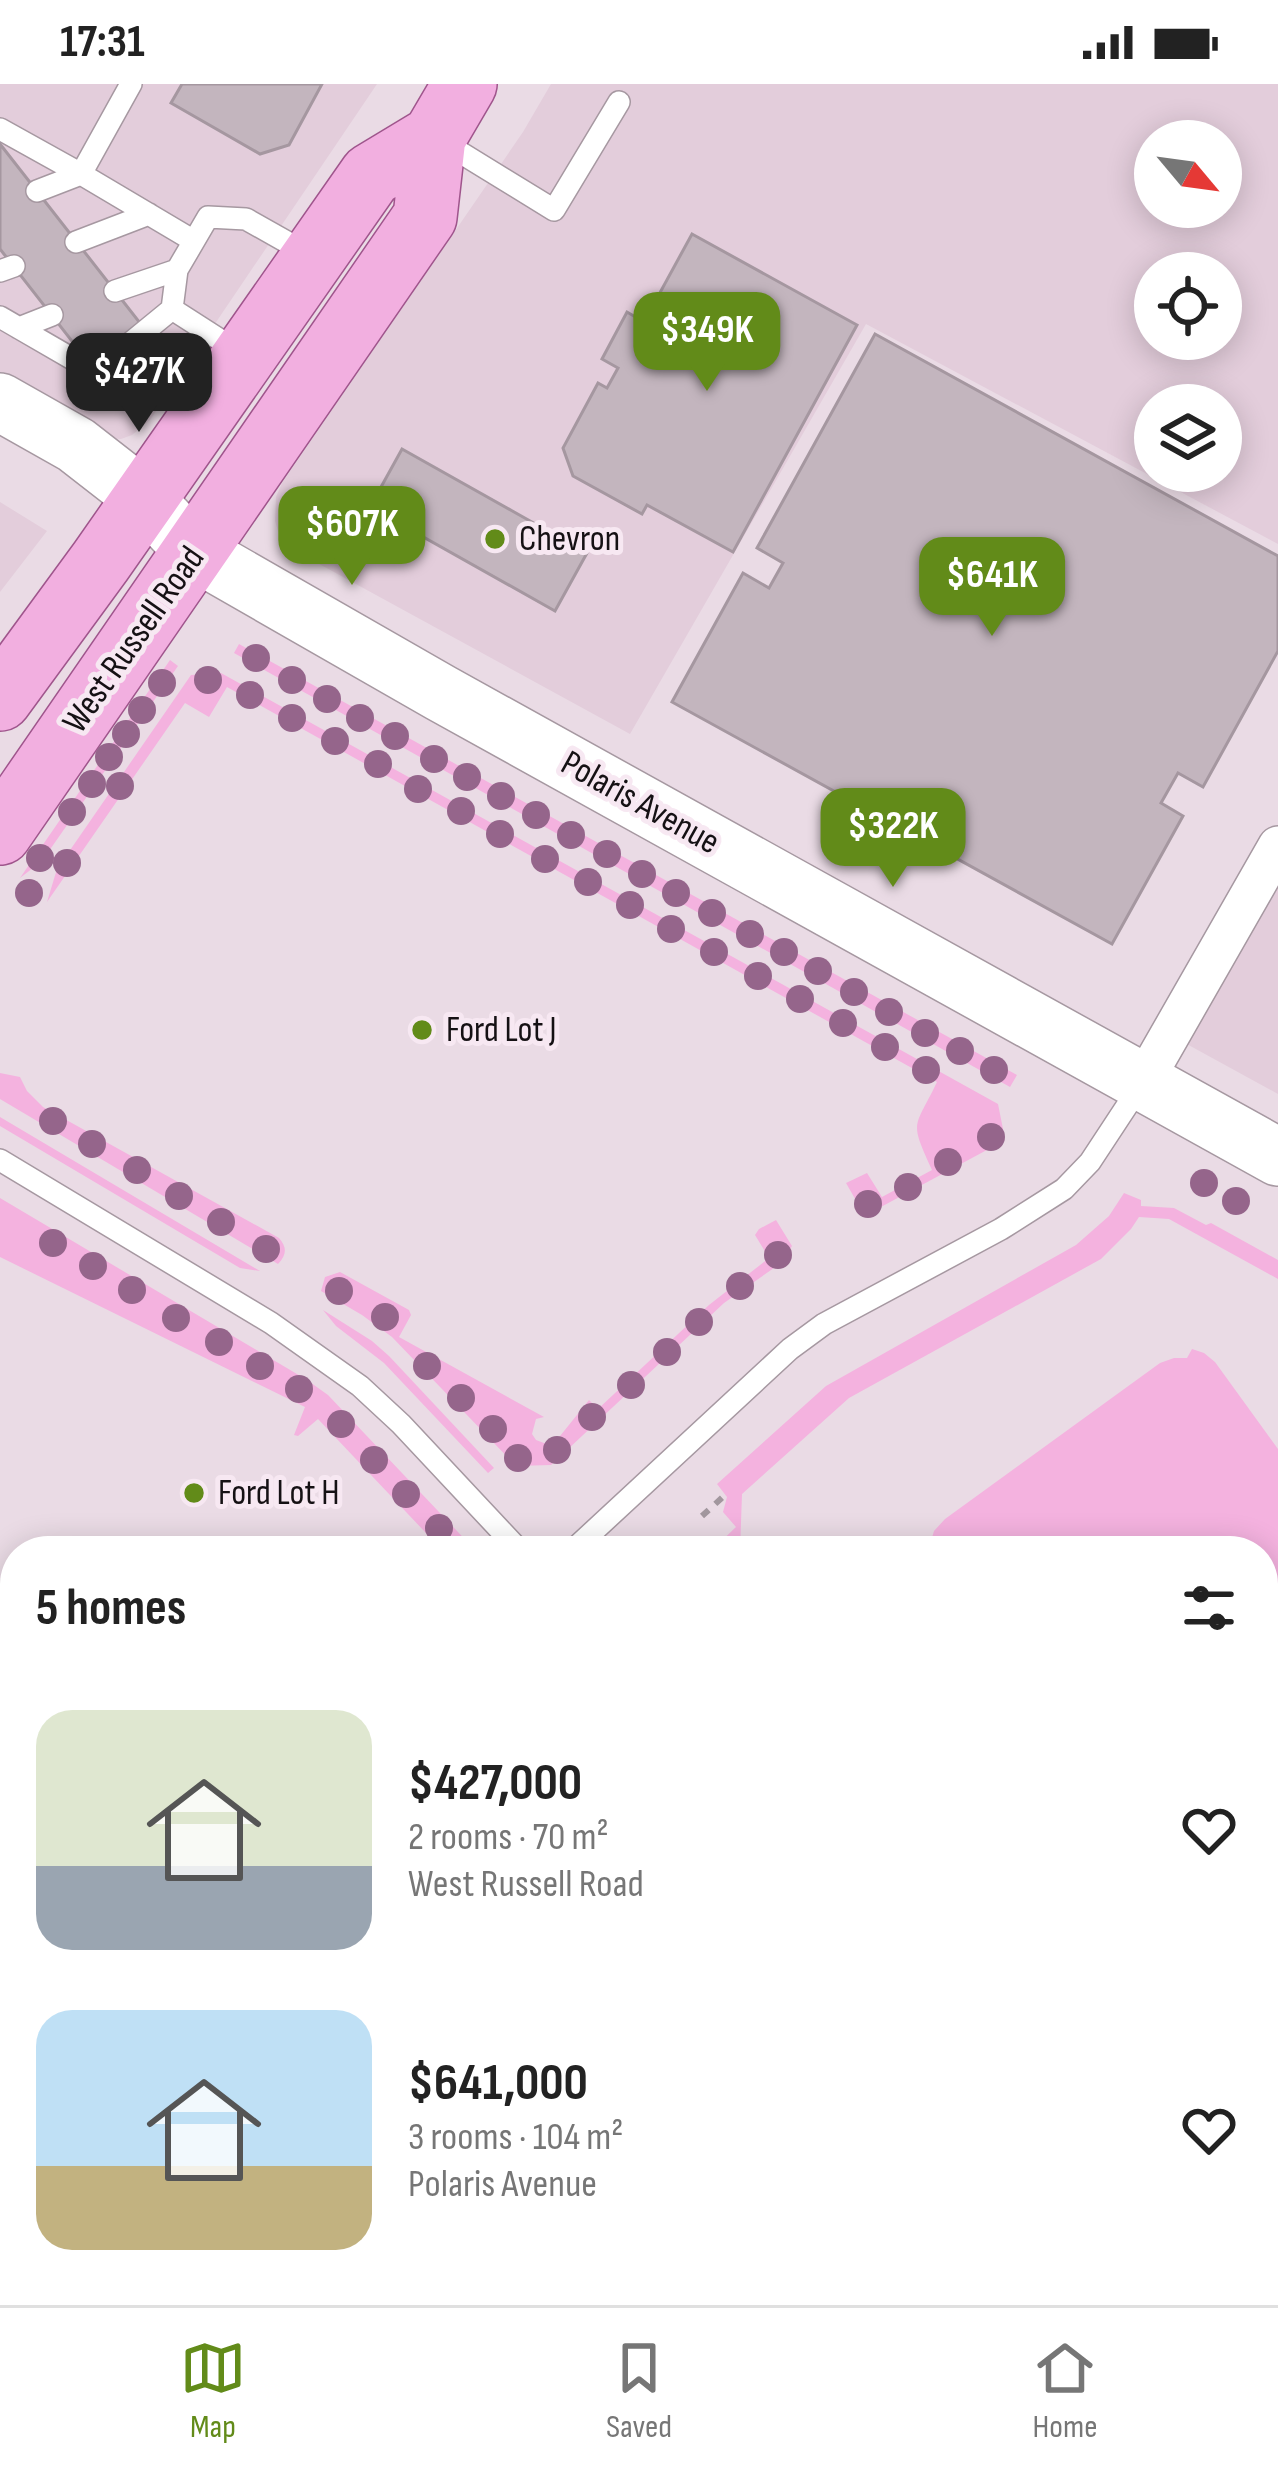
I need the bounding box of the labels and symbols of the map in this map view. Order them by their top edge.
north arrow [1134,120,1242,228]
pin: $349K [623,292,791,394]
pin: $427K [55,333,223,435]
pin: $607K [268,486,436,588]
place label: Chevron [519,518,620,561]
marker: Chevron [482,526,508,552]
pin: $641K [908,537,1076,639]
street label: West Russell Road [54,539,214,741]
street label: Polaris Avenue [553,742,727,864]
pin: $322K [809,788,977,890]
place label: Ford Lot J [446,1009,557,1052]
marker: Ford Lot J [409,1017,435,1043]
place label: Ford Lot H [218,1472,339,1515]
marker: Ford Lot H [181,1480,207,1506]

